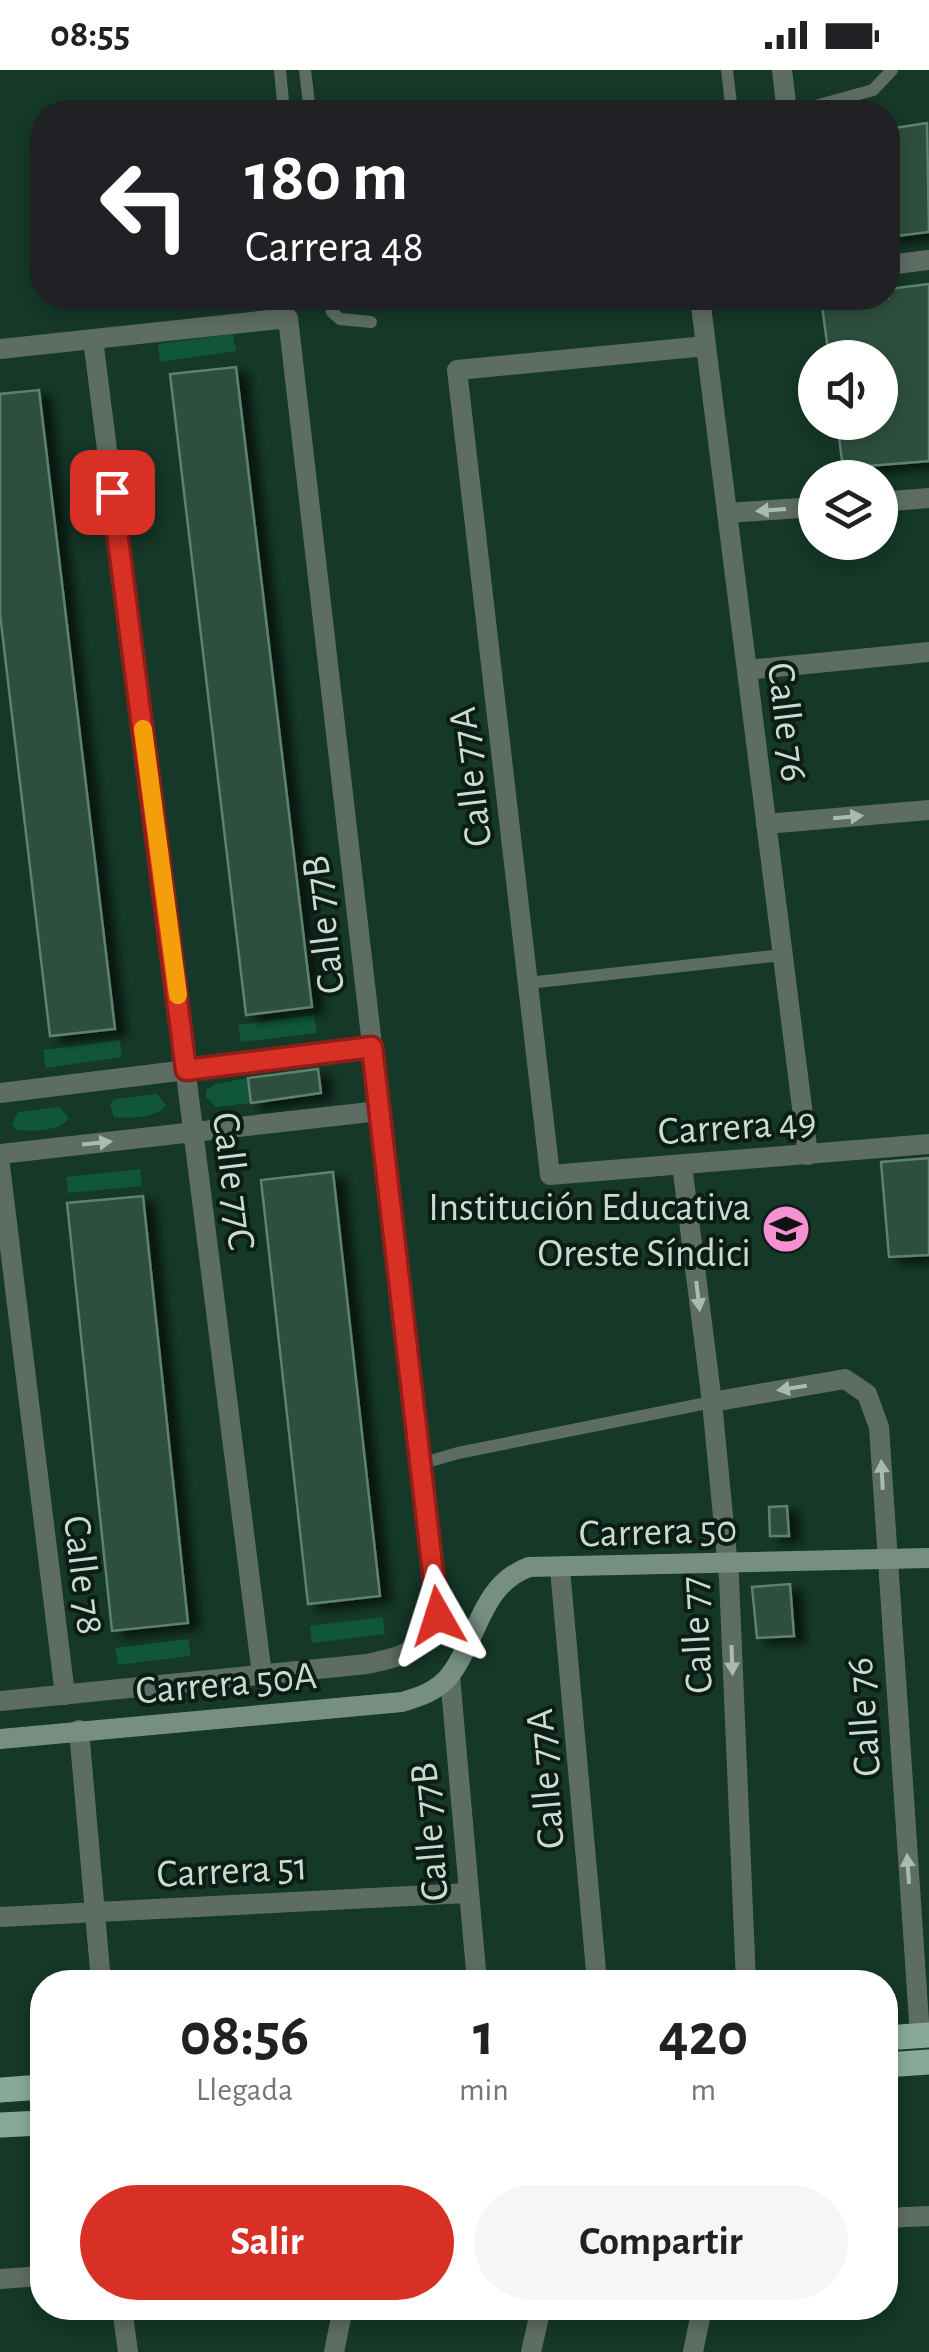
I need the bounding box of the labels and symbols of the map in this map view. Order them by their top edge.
pin [70,450,155,535]
one-way arrow [755,502,787,518]
street label: Calle 76 [760,660,814,784]
street label: Calle 77A [443,705,499,849]
one-way arrow [832,809,864,825]
street label: Calle 77B [296,853,352,996]
street label: Carrera 49 [657,1102,818,1152]
street label: Calle 77C [205,1110,261,1252]
one-way arrow [81,1135,113,1151]
place label: Institución Educativa Oreste Síndici [428,1188,751,1274]
school or university icon: Institución Educativa Oreste Síndici [760,1203,812,1255]
one-way arrow [690,1281,706,1312]
one-way arrow [775,1381,807,1396]
one-way arrow [874,1459,890,1491]
street label: Carrera 50 [578,1509,738,1555]
street label: Calle 78 [56,1513,110,1637]
position arrow [386,1564,490,1668]
street label: Calle 77 [674,1575,720,1695]
one-way arrow [725,1645,741,1676]
street label: Carrera 50A [134,1656,318,1712]
street label: Calle 76 [840,1656,888,1778]
street label: Calle 77A [520,1707,572,1851]
street label: Calle 77B [404,1761,456,1903]
street label: Carrera 51 [156,1847,309,1895]
one-way arrow [900,1852,916,1884]

